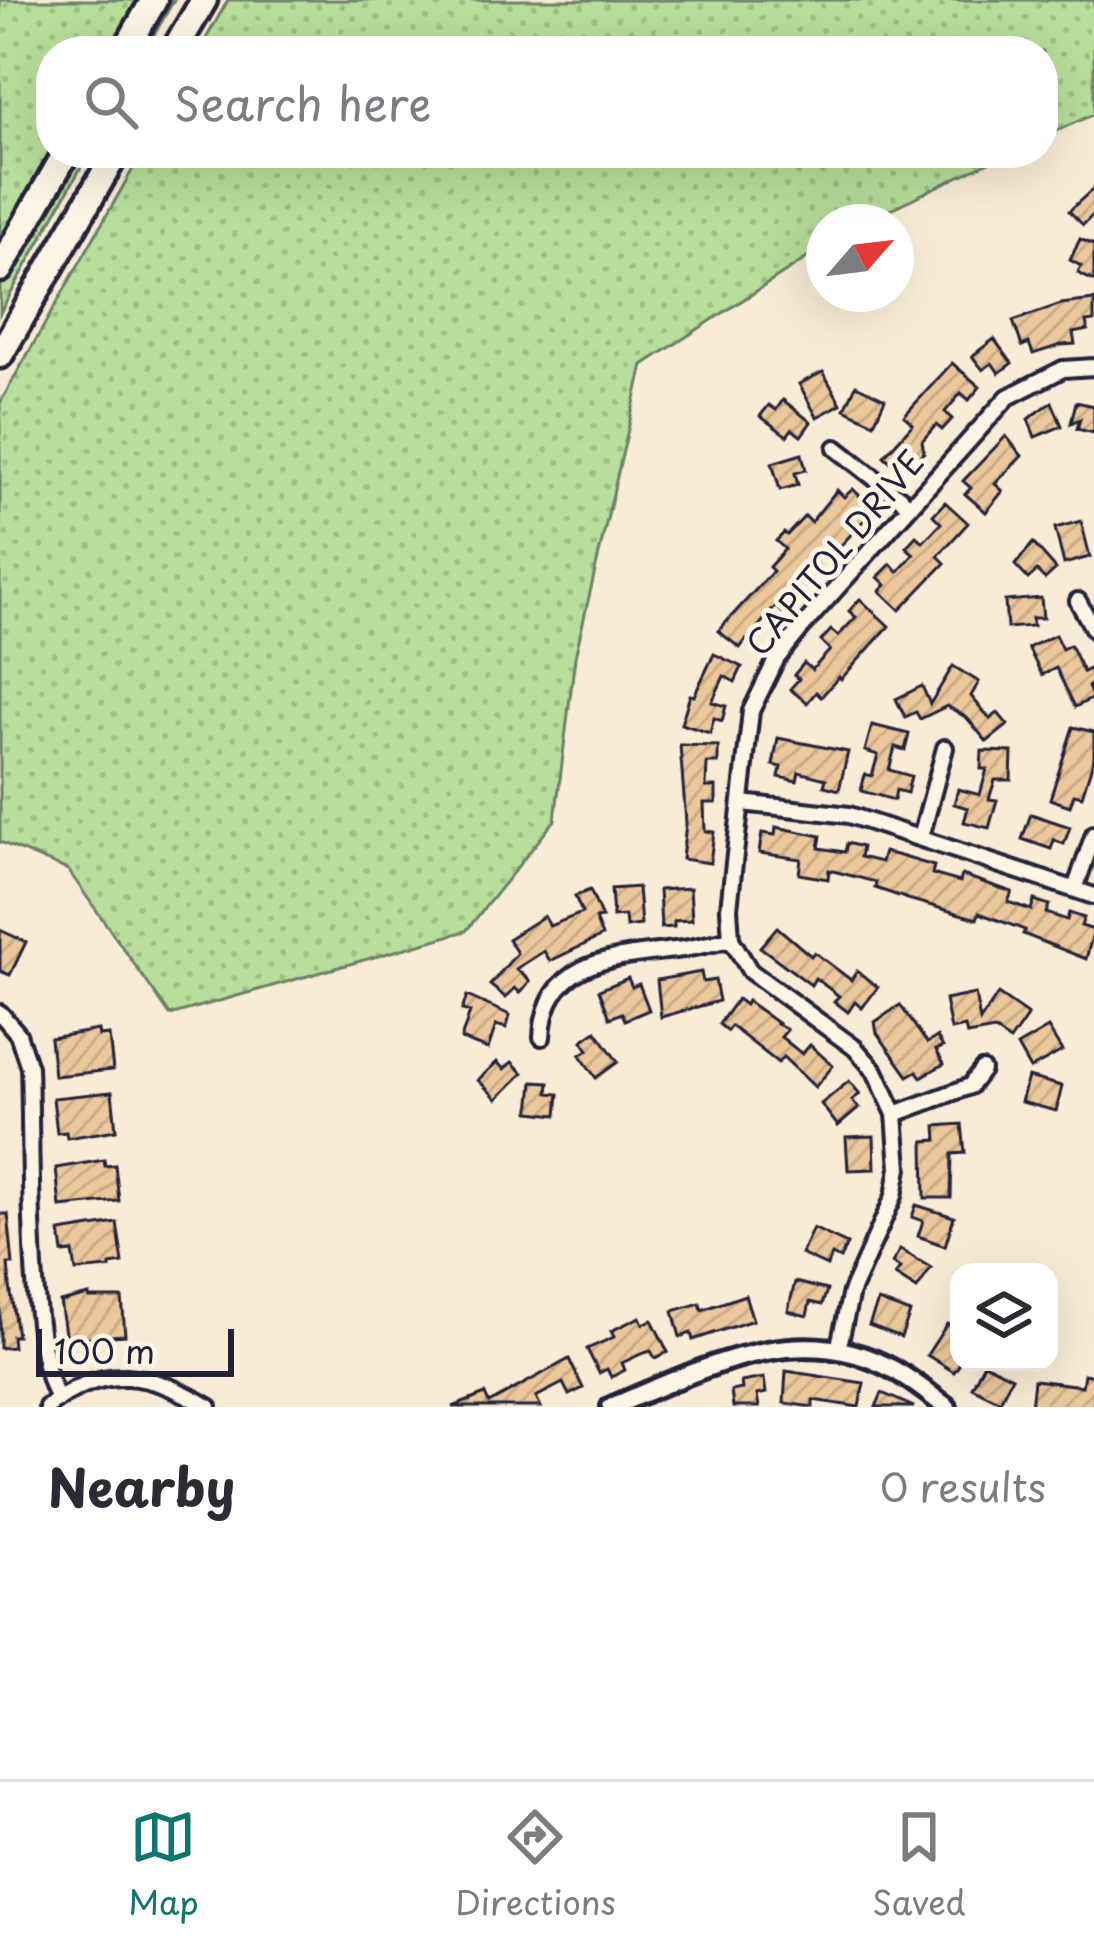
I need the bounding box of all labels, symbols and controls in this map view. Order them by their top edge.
search box [36,36,1058,168]
text: Search here [174,68,431,136]
icon: search [78,69,144,135]
north arrow [806,204,914,312]
street label: CAPITOL DRIVE [732,438,935,666]
map controls [950,1263,1058,1371]
button: layers [950,1263,1058,1371]
scale bar [36,1323,234,1376]
text: 100 m [54,1325,155,1375]
text: Nearby [48,1447,235,1524]
text: 0 results [880,1456,1046,1515]
tab: Map [128,1804,199,1926]
tab: Directions [455,1804,616,1926]
tab: Saved [872,1804,966,1926]

